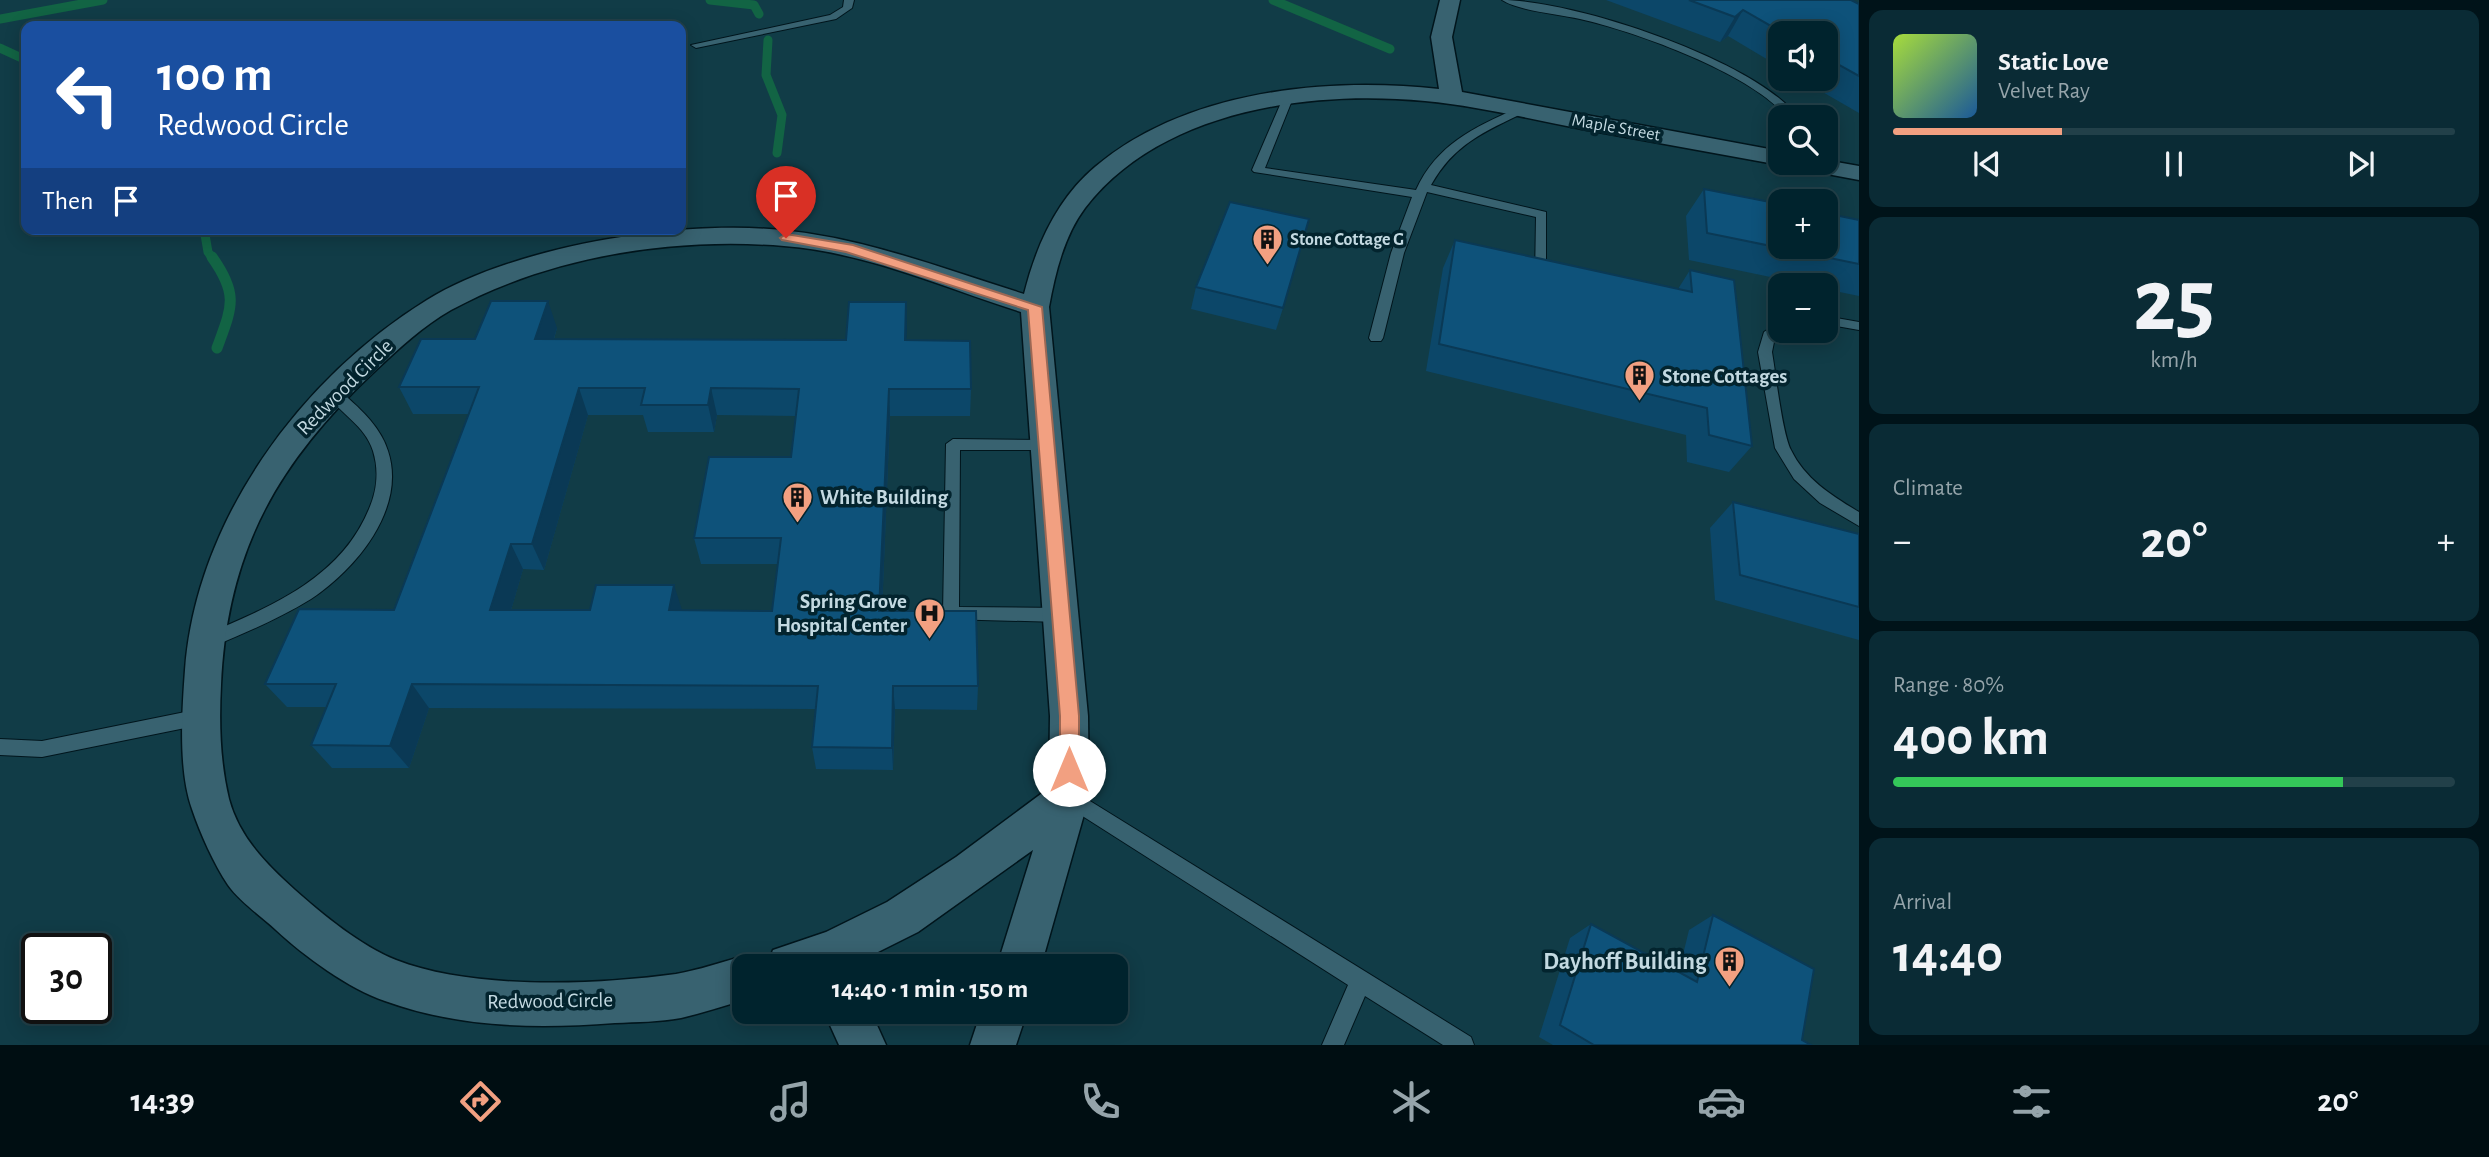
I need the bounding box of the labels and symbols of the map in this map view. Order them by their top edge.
street label: Maple Street [1570,111,1662,145]
pin [756,166,816,238]
building icon: Stone Cottage G [1250,223,1284,267]
place label: Stone Cottage G [1290,231,1404,249]
street label: Redwood Circle [293,335,397,439]
building icon: Stone Cottages [1622,359,1656,403]
place label: Stone Cottages [1662,366,1787,387]
building icon: White Building [780,480,814,524]
place label: White Building [820,487,948,508]
place label: Spring Grove Hospital Center [776,591,908,636]
hospital icon: Spring Grove Hospital Center [913,596,947,640]
position arrow [1032,733,1106,807]
speed limit sign: 30 [21,933,112,1024]
building icon: Dayhoff Building [1713,945,1747,989]
place label: Dayhoff Building [1543,950,1708,974]
street label: Redwood Circle [487,989,613,1013]

